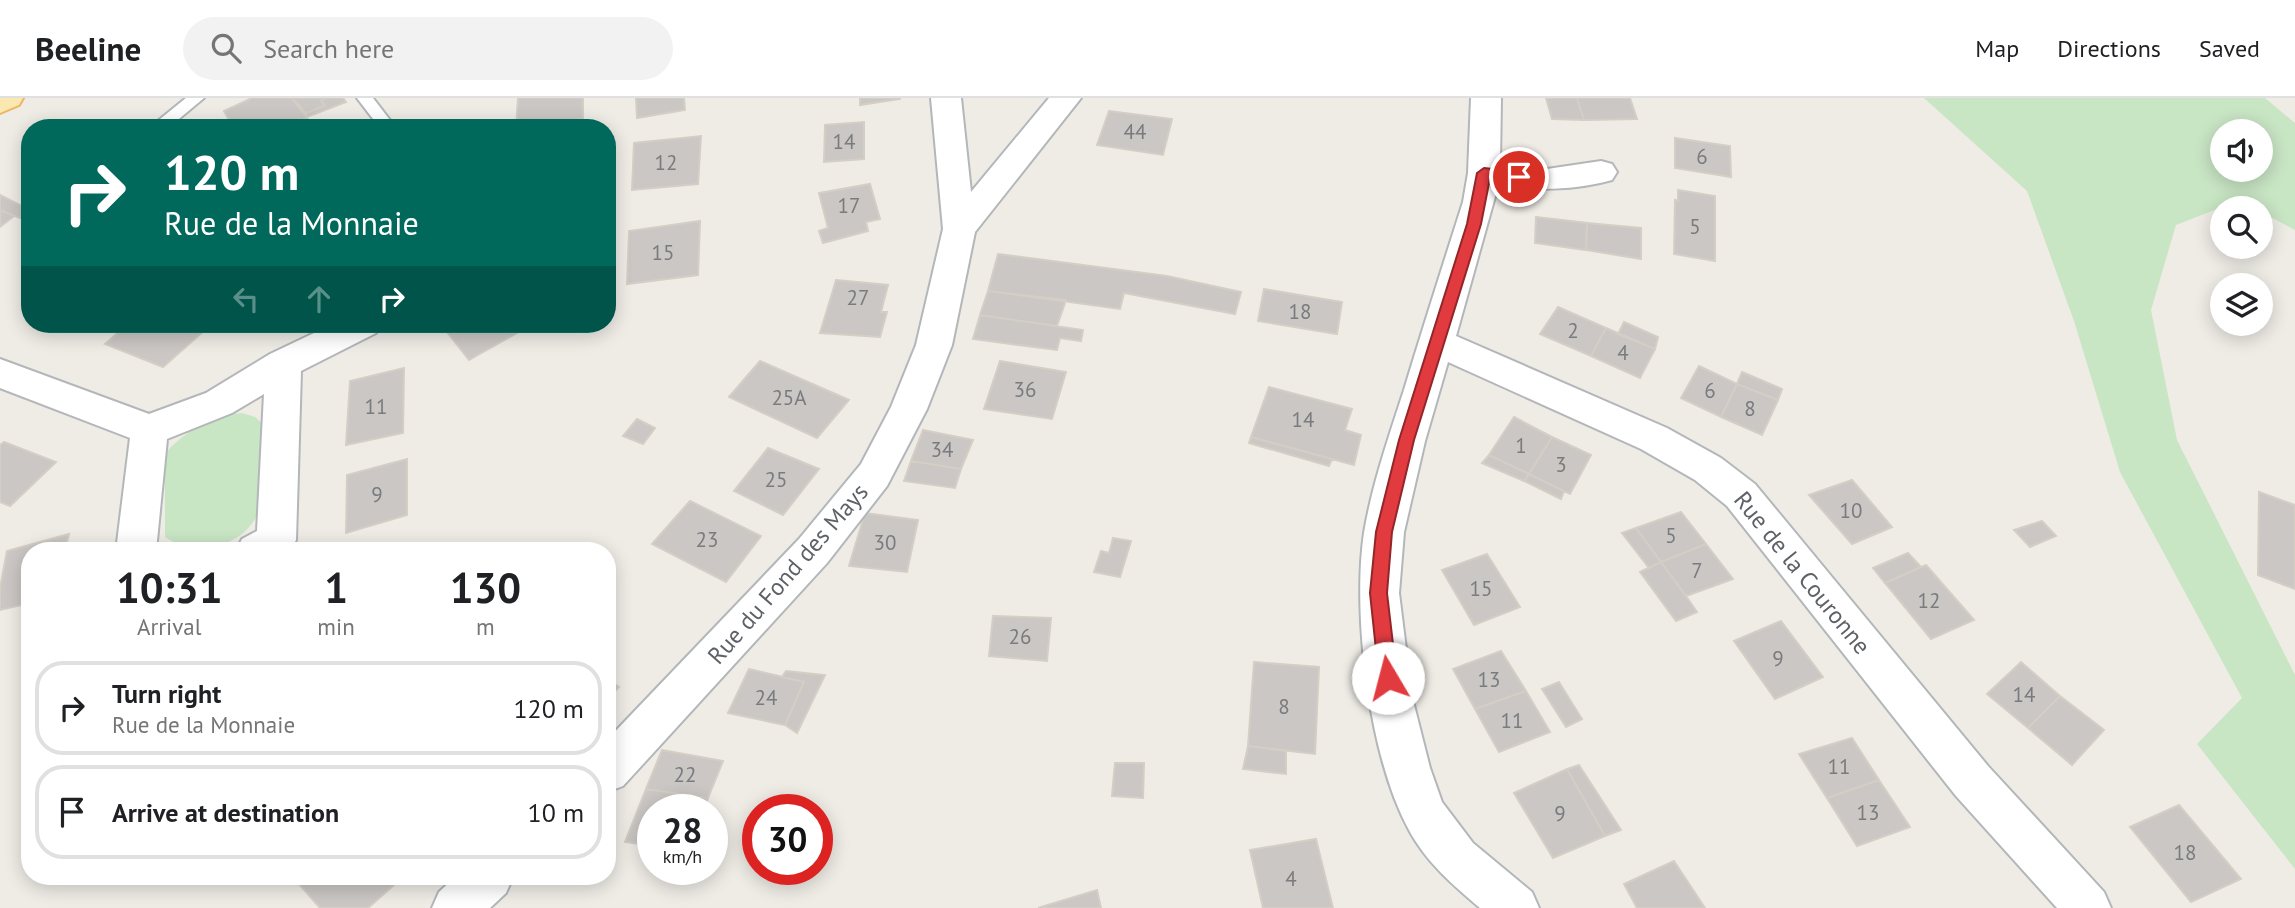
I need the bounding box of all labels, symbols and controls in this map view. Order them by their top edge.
search box [183,17,673,80]
text: Beeline [35,27,141,70]
icon: search [207,29,245,67]
text: Search here [263,32,394,65]
text: Map [1975,33,2019,64]
text: Directions [2057,33,2161,64]
text: Saved [2199,33,2260,64]
house number: 44 [1124,118,1146,145]
map controls [2210,119,2273,336]
button: sound [2210,119,2273,182]
house number: 14 [833,128,855,155]
text: 120 m [164,140,299,204]
house number: 6 [1696,143,1708,170]
icon: right [49,147,140,238]
pin [1489,147,1549,207]
house number: 12 [655,149,677,176]
icon: arrive [1500,158,1538,196]
house number: 17 [838,192,860,219]
button: search [2210,196,2273,259]
text: Rue de la Monnaie [164,202,419,244]
house number: 5 [1689,213,1701,240]
house number: 15 [652,239,674,266]
button: layers [2210,273,2273,336]
icon: left [227,280,265,318]
icon: ahead [300,280,338,318]
icon: right [373,280,411,318]
house number: 27 [847,284,869,311]
house number: 18 [1289,298,1311,325]
house number: 2 [1567,317,1579,344]
house number: 4 [1617,339,1629,366]
house number: 36 [1014,376,1036,403]
house number: 6 [1704,377,1716,404]
house number: 25A [771,384,807,411]
house number: 11 [365,393,387,420]
house number: 8 [1744,395,1756,422]
house number: 14 [1292,406,1314,433]
house number: 1 [1515,432,1527,459]
house number: 34 [931,436,953,463]
house number: 3 [1555,451,1567,478]
house number: 25 [765,466,787,493]
street label: Rue du Fond des Mays [701,477,875,670]
house number: 9 [371,481,383,508]
street label: Rue de la Couronne [1727,485,1878,660]
house number: 10 [1840,497,1862,524]
house number: 5 [1665,522,1677,549]
house number: 23 [696,526,718,553]
house number: 30 [874,529,896,556]
house number: 7 [1691,557,1703,584]
text: 10:31 [116,560,222,615]
text: 1 [324,560,348,615]
text: 130 [450,560,521,615]
house number: 15 [1470,575,1492,602]
house number: 12 [1918,587,1940,614]
text: Arrival [137,612,201,641]
text: min [317,612,355,641]
text: m [476,612,495,641]
house number: 26 [1009,623,1031,650]
position arrow [1351,641,1425,715]
house number: 9 [1772,645,1784,672]
house number: 13 [1478,666,1500,693]
text: Turn right [112,677,221,710]
house number: 14 [2013,681,2035,708]
house number: 24 [755,684,777,711]
icon: right [53,689,91,727]
text: 120 m [513,692,584,725]
house number: 8 [1278,693,1290,720]
house number: 11 [1501,707,1523,734]
text: Rue de la Monnaie [112,710,295,739]
house number: 11 [1828,753,1850,780]
house number: 22 [674,761,696,788]
icon: arrive [53,793,91,831]
speed limit sign: 30 [742,794,833,885]
text: Arrive at destination [112,796,339,829]
text: 10 m [528,796,584,829]
house number: 13 [1857,799,1879,826]
house number: 9 [1554,800,1566,827]
text: 28 [663,807,702,853]
house number: 18 [2174,839,2196,866]
text: km/h [663,845,702,868]
house number: 4 [1285,865,1297,892]

